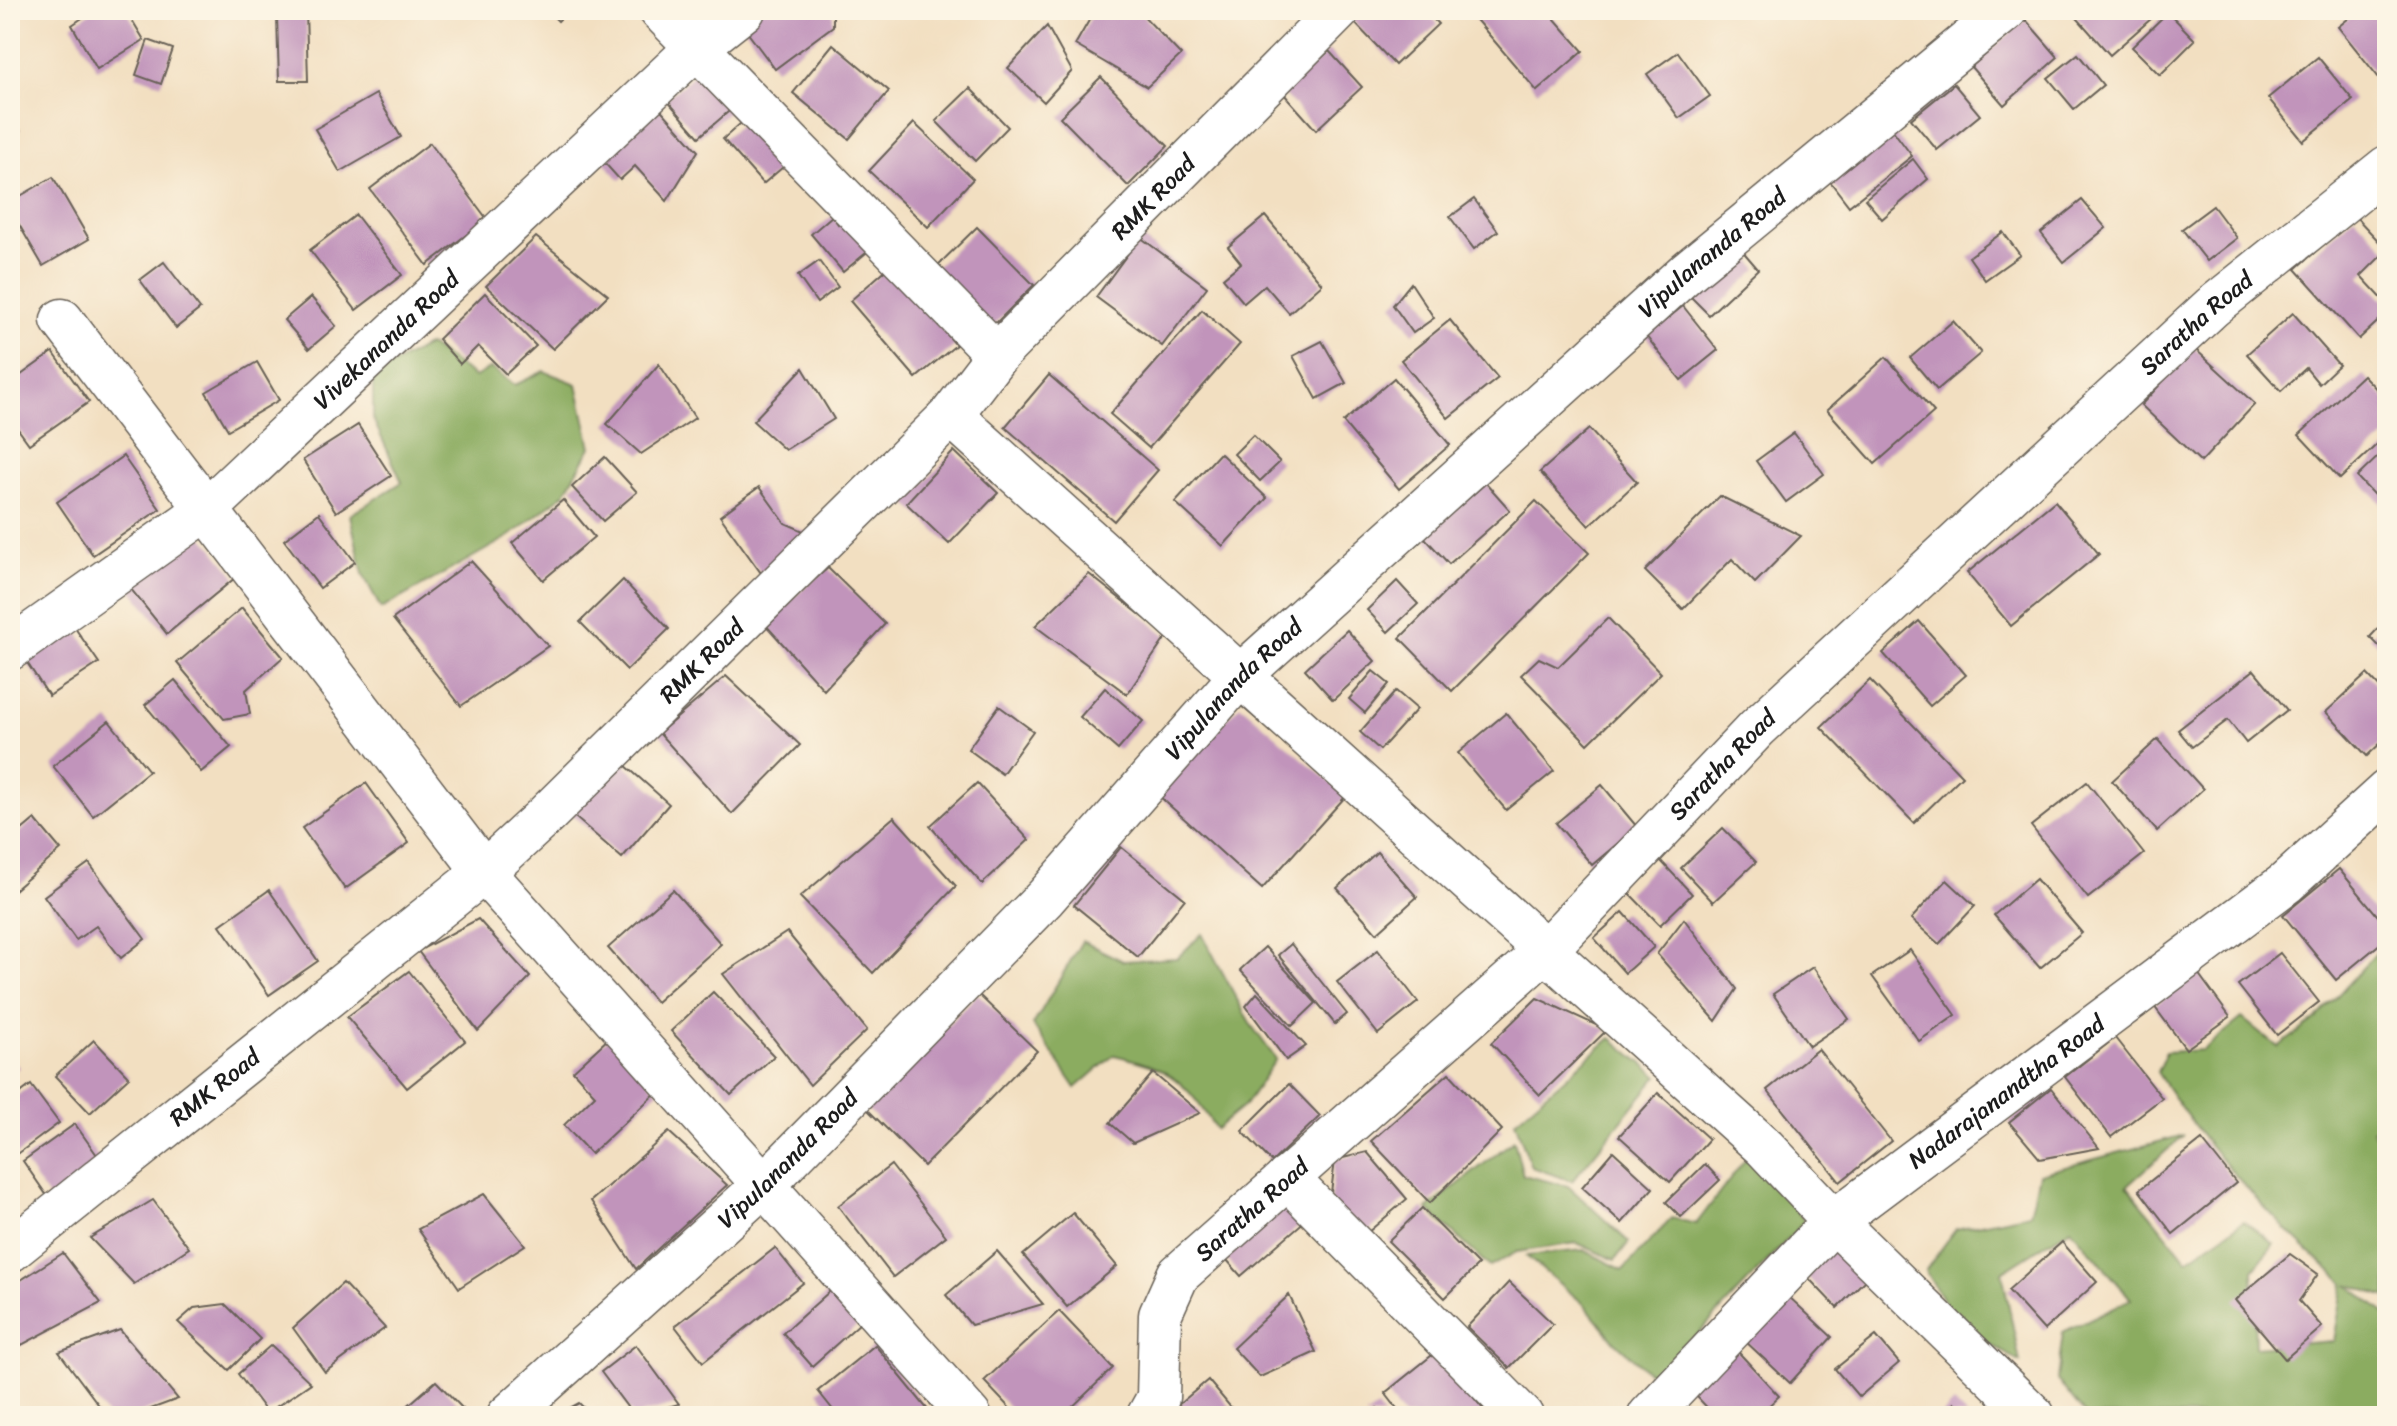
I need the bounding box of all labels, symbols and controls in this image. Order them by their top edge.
street label: RMK Road [1101,143,1208,250]
street label: Vipulananda Road [1627,176,1797,329]
street label: Vivekananda Road [303,259,471,420]
street label: Saratha Road [2129,259,2265,386]
street label: RMK Road [649,607,756,714]
street label: Vipulananda Road [1154,607,1314,770]
street label: Saratha Road [1658,697,1788,831]
street label: Nadarajanandtha Road [1899,1003,2115,1180]
street label: RMK Road [160,1036,271,1137]
street label: Vipulananda Road [707,1078,869,1239]
street label: Saratha Road [1185,1146,1321,1273]

